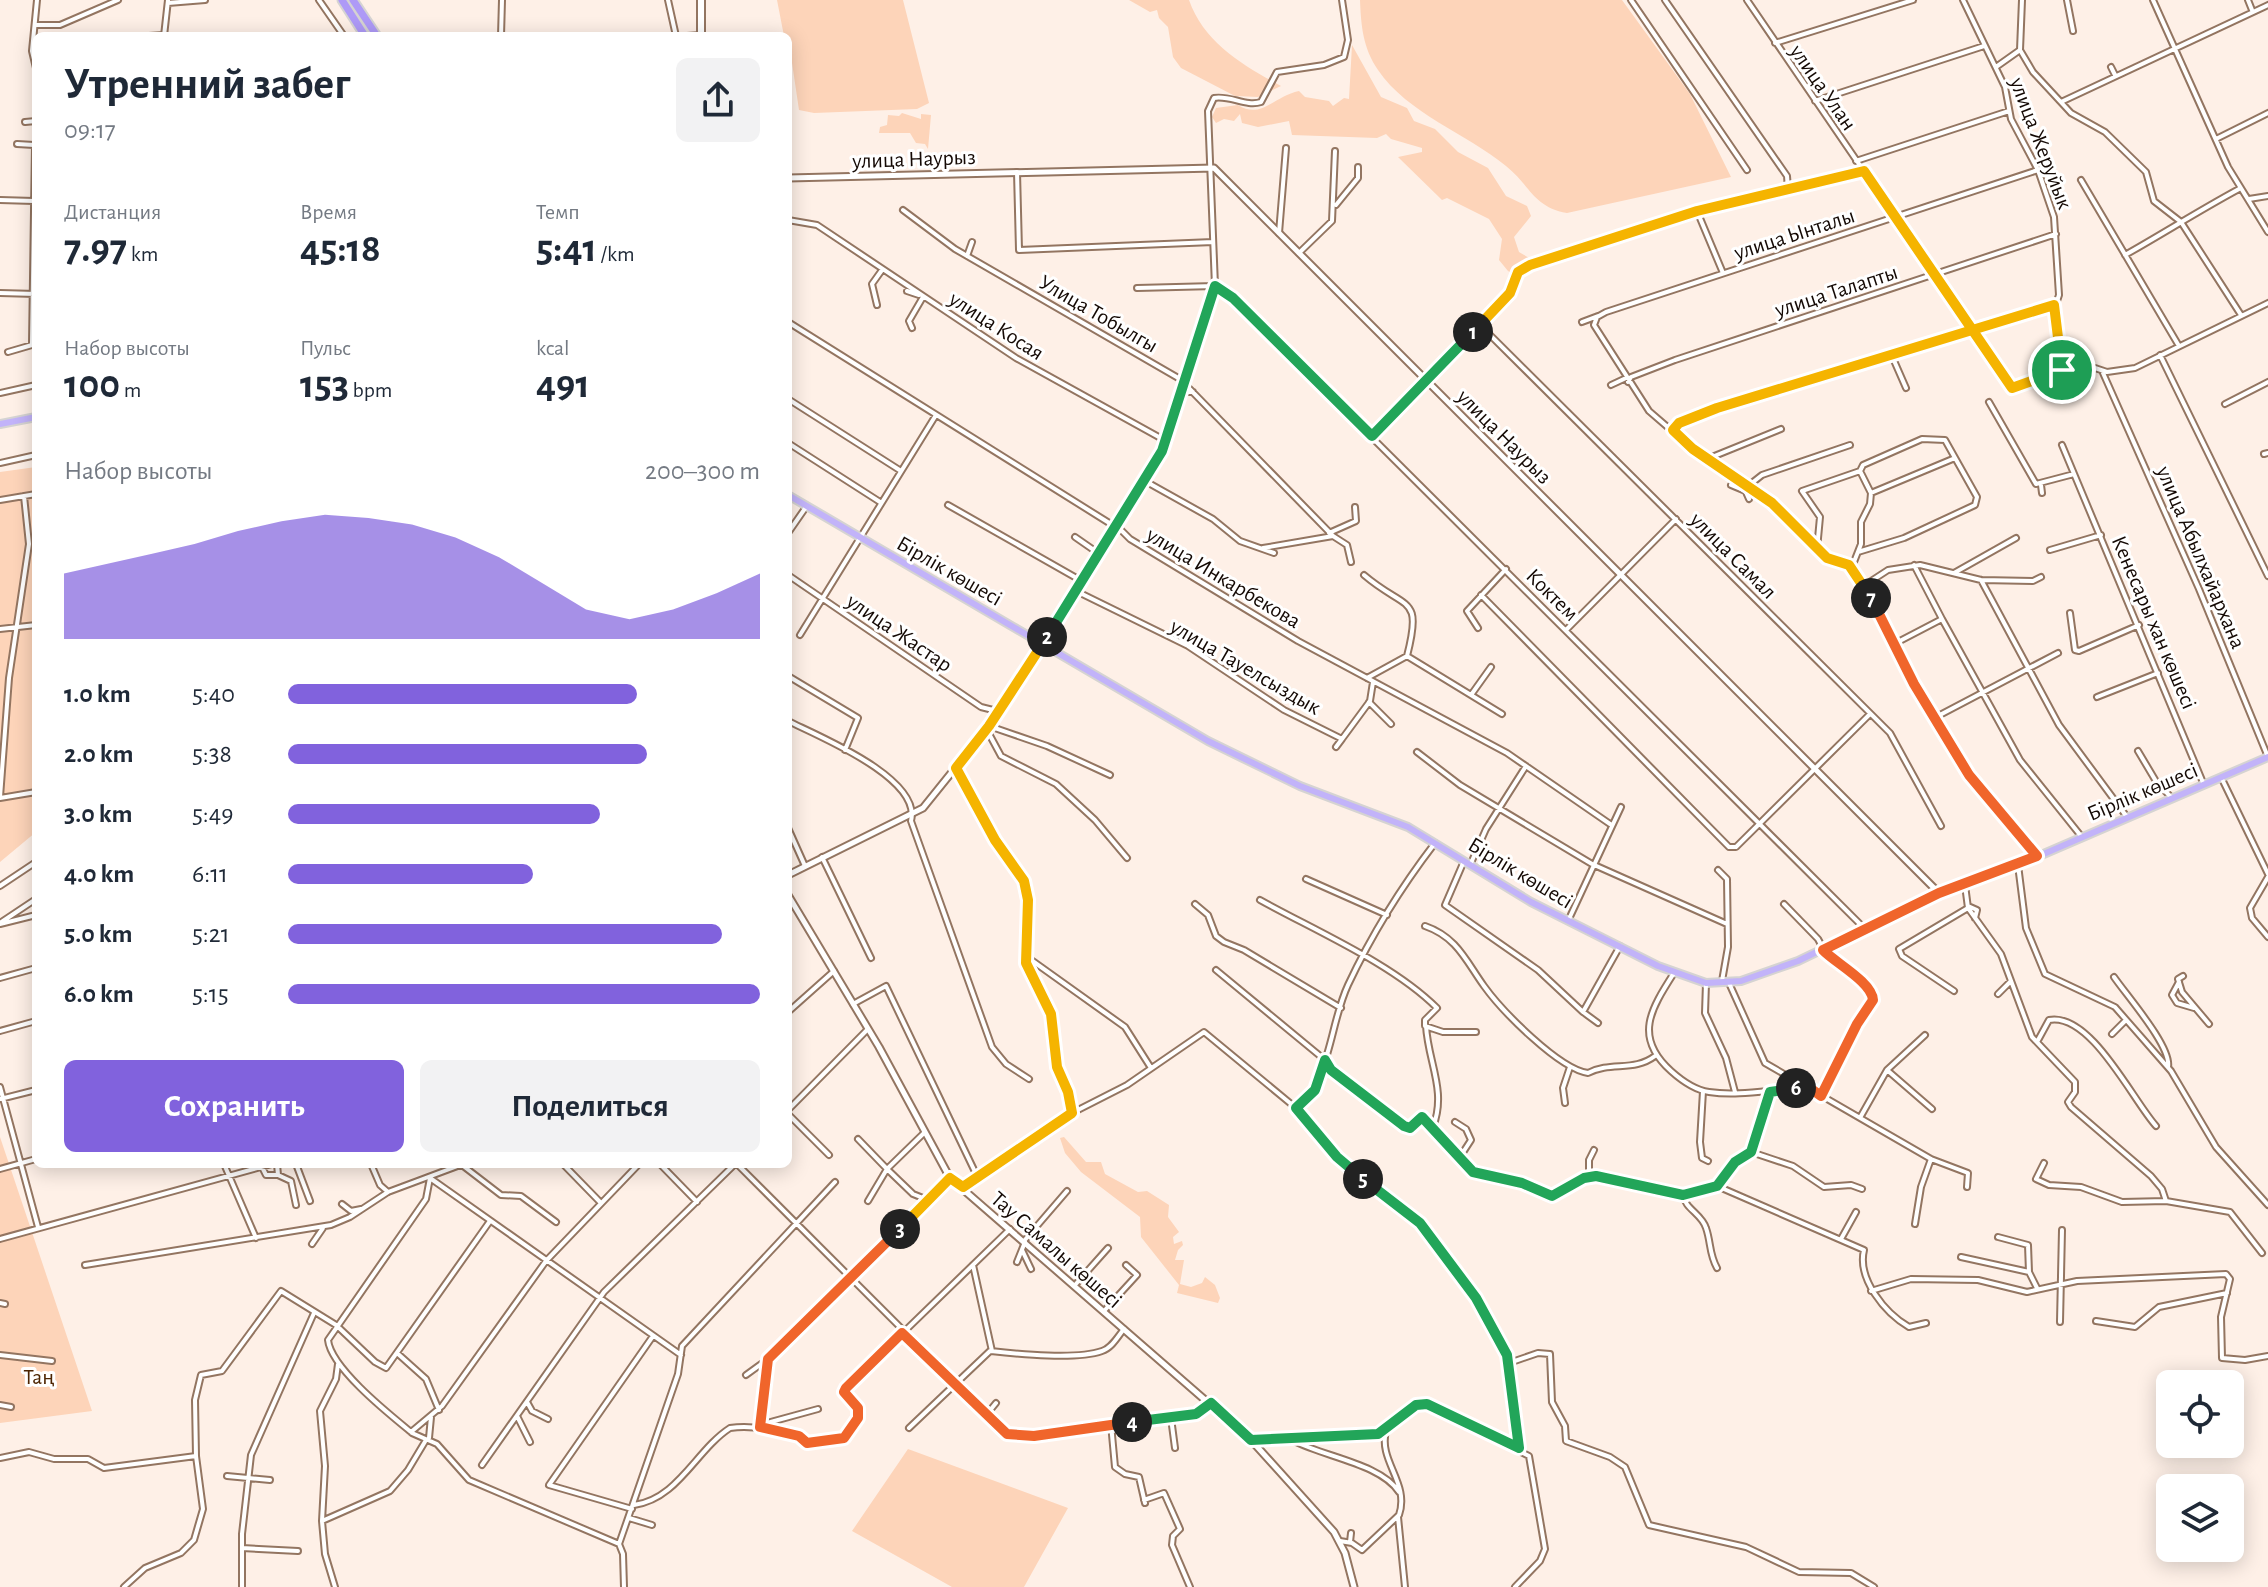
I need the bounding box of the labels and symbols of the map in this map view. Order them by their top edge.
street label: улица Улан [1785,40,1861,134]
street label: улица Жеруйык [2006,74,2076,212]
street label: улица Наурыз [851,146,976,172]
street label: улица Ынталы [1730,204,1857,264]
street label: улица Талапты [1771,261,1900,321]
street label: Улица Тобылгы [1035,271,1162,357]
street label: улица Косая [944,287,1048,364]
pin: 1 [1453,312,1493,352]
pin [2028,336,2096,404]
street label: улица Наурыз [1452,385,1556,488]
street label: улица Абылхайархана [2152,462,2249,652]
street label: улица Самал [1685,508,1781,603]
street label: улица Инкарбекова [1142,523,1304,632]
street label: Бірлік көшесі [893,532,1006,610]
street label: Кенесары хан көшесі [2108,533,2201,712]
street label: Коктем [1522,564,1583,625]
pin: 7 [1851,578,1891,618]
street label: улица Жастар [842,589,956,676]
street label: улица Тауелсыздык [1166,614,1324,719]
pin: 2 [1027,617,1067,657]
street label: Бірлік көшесі [2084,759,2201,825]
street label: Бірлік көшесі [1464,833,1577,913]
pin: 6 [1776,1068,1816,1108]
pin: 5 [1343,1159,1383,1199]
street label: Тау Самалы көшесі [987,1187,1126,1312]
pin: 3 [880,1209,920,1249]
park label: Таң [23,1366,55,1388]
pin: 4 [1112,1402,1152,1442]

